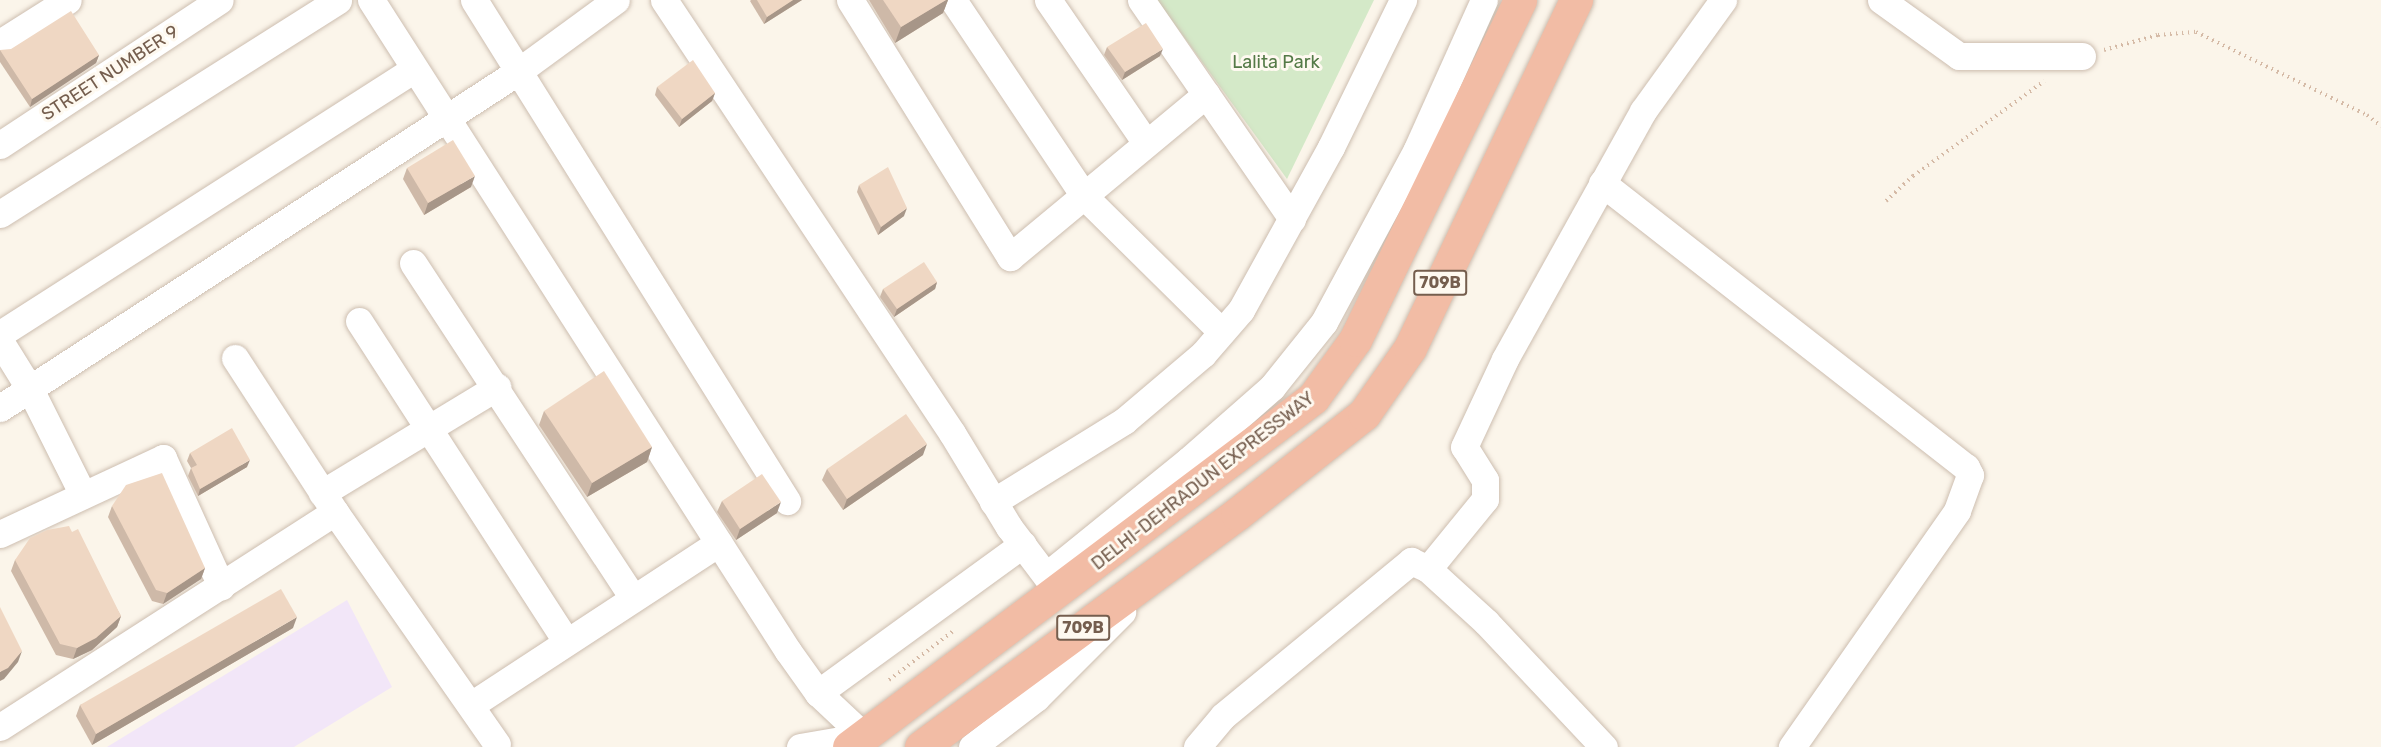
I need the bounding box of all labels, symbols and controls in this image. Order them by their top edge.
street label: STREET NUMBER 9 [37,21,183,125]
park label: Lalita Park [1232,51,1320,73]
road number: 709B [1413,270,1467,296]
street label: DELHI-DEHRADUN EXPRESSWAY [1087,387,1319,575]
road number: 709B [1056,615,1110,641]

